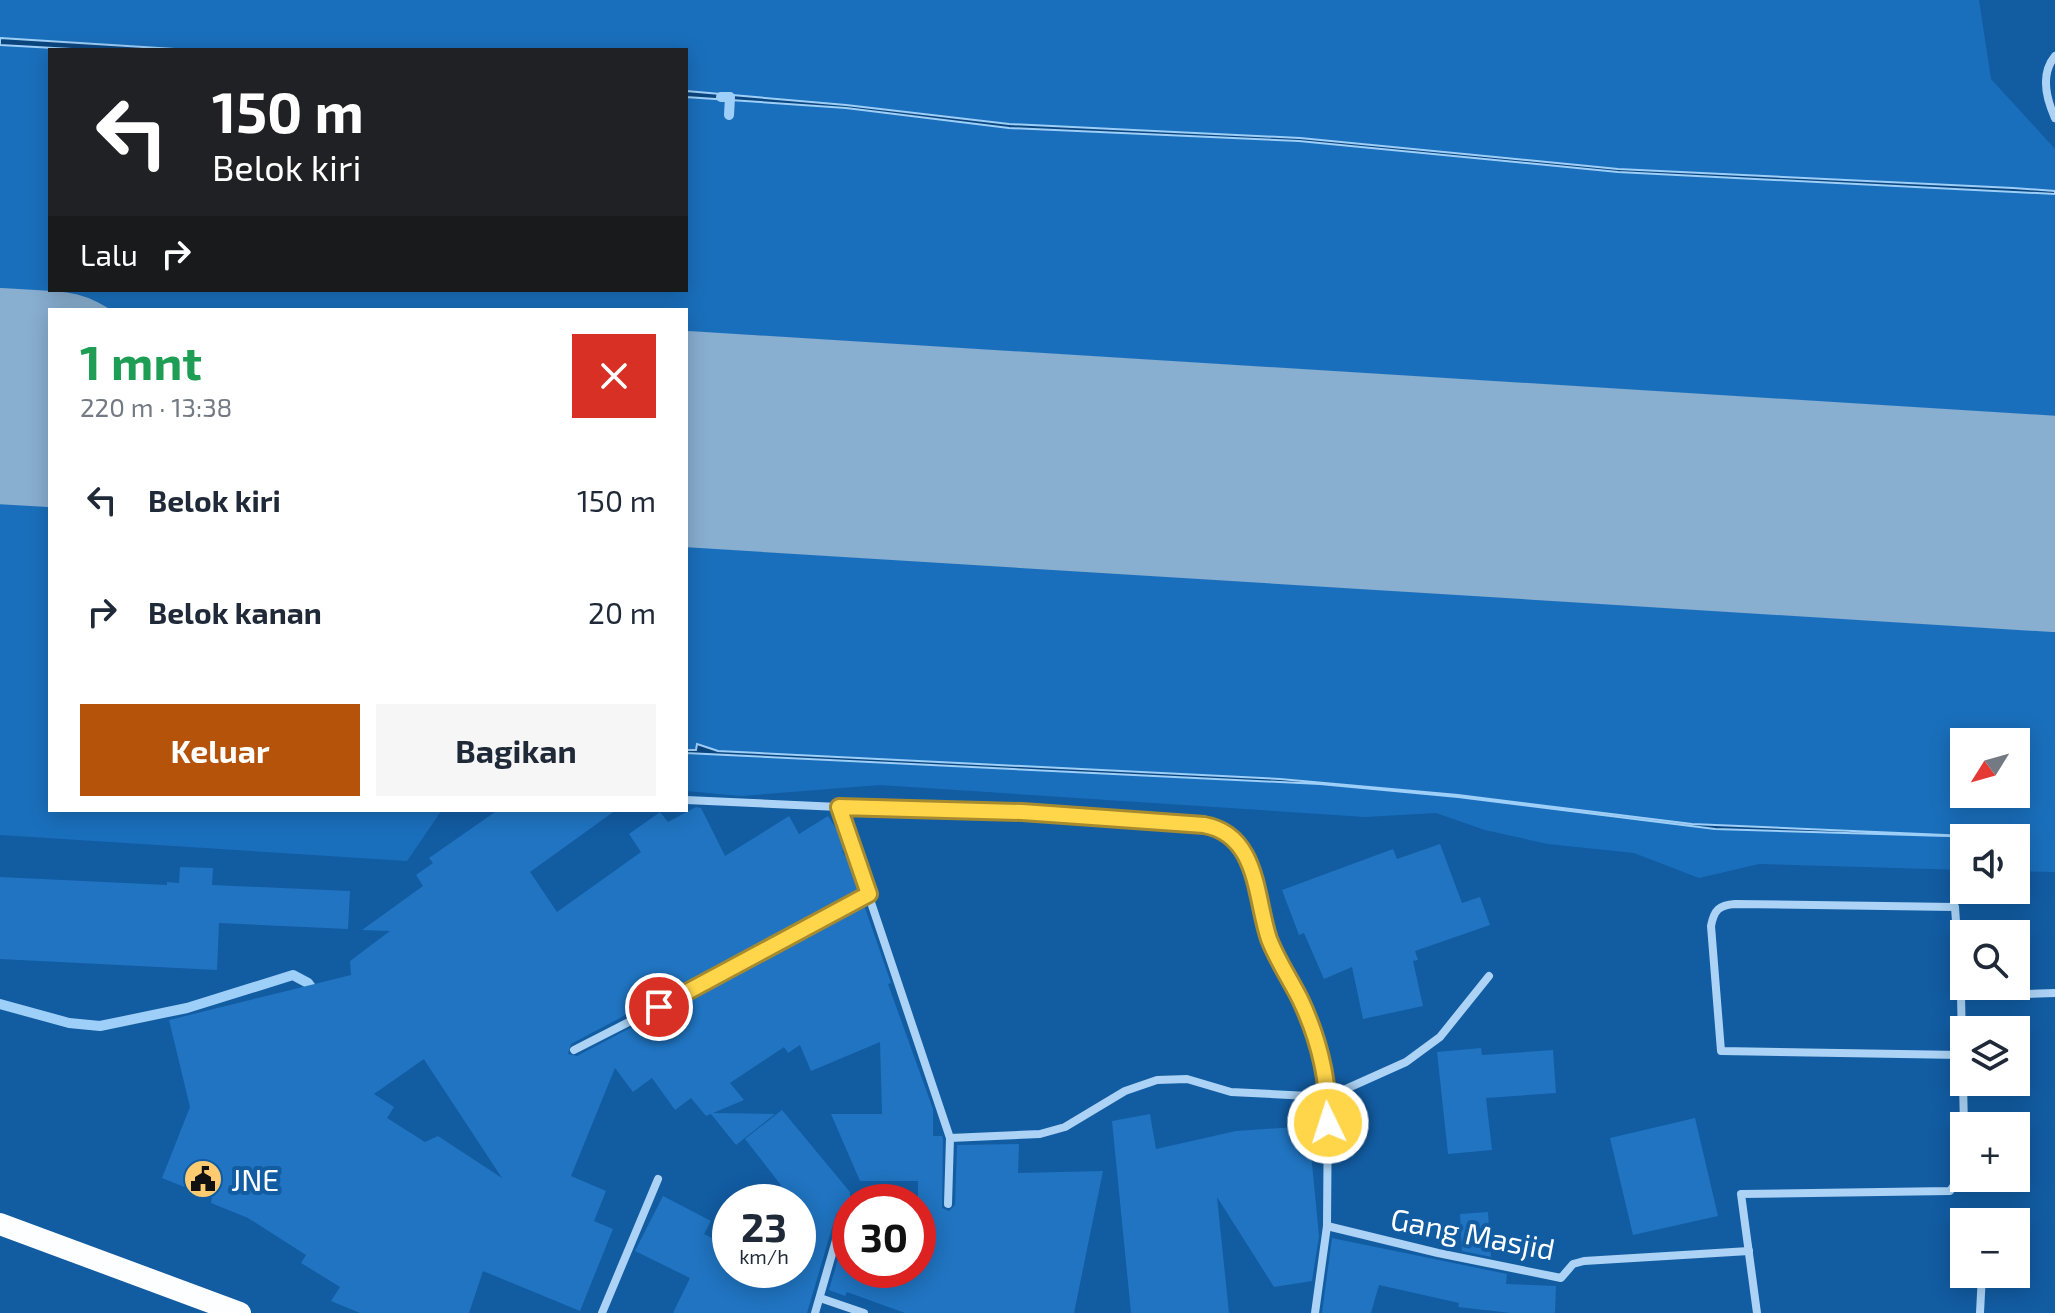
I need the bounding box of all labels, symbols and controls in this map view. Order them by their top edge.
text: 150 m [212,77,364,144]
icon: left [80,80,184,184]
text: Belok kiri [212,145,361,188]
icon: right [154,232,198,276]
text: Lalu [80,236,138,272]
text: 1 mnt [80,332,202,390]
button: close [572,334,656,418]
text: 220 m · 13:38 [80,391,232,422]
icon: left [80,478,124,522]
text: Belok kiri [148,482,281,518]
text: 150 m [577,482,656,518]
icon: right [80,590,124,634]
text: Belok kanan [148,594,322,630]
text: 20 m [588,594,656,630]
button: Keluar [80,704,360,796]
button: Bagikan [376,704,656,796]
north arrow [1950,728,2030,808]
map controls [1950,728,2030,1288]
button: sound [1950,824,2030,904]
button: search [1950,920,2030,1000]
pin [625,973,693,1041]
icon: arrive [637,985,681,1029]
button: layers [1950,1016,2030,1096]
position arrow [1286,1081,1370,1165]
button: + [1950,1112,2030,1192]
public building icon: JNE [182,1158,224,1200]
place label: JNE [231,1161,279,1197]
speed limit sign: 30 [832,1184,936,1288]
street label: Gang Masjid [1388,1199,1558,1267]
text: 23 [741,1202,787,1250]
button: − [1950,1208,2030,1288]
text: km/h [739,1244,789,1268]

